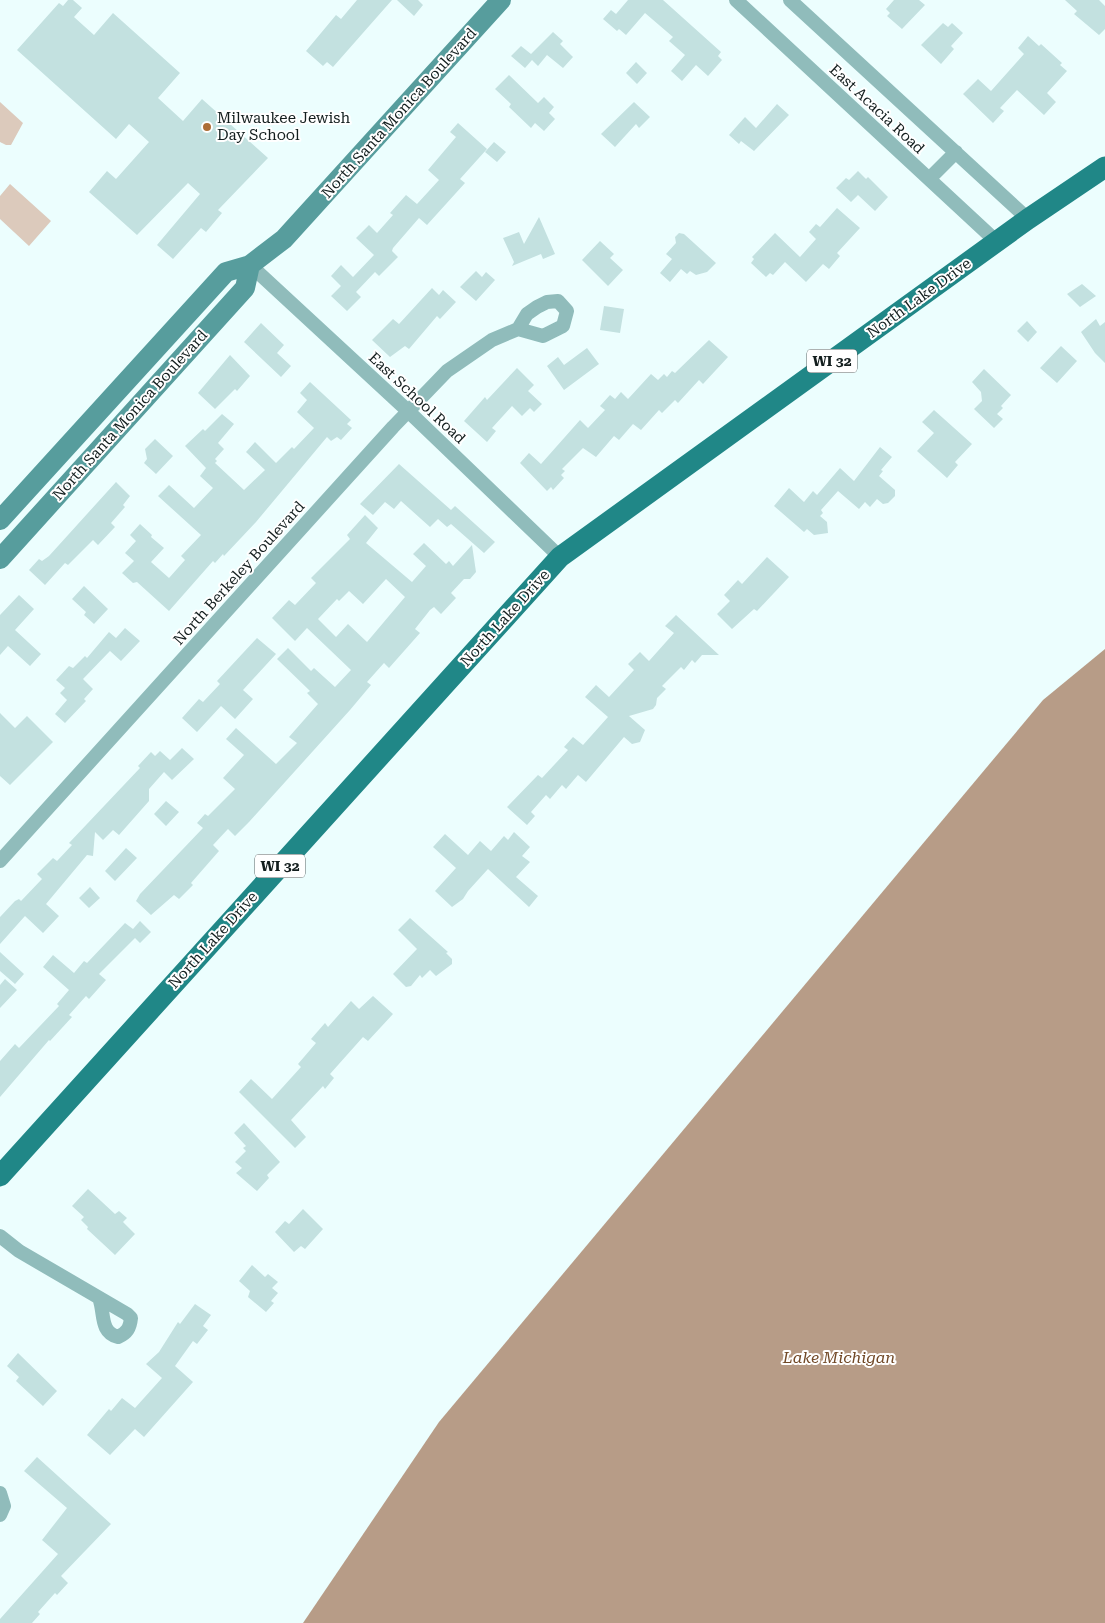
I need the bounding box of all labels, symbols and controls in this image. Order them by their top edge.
street label: North Santa Monica Boulevard [318,24,481,202]
street label: East Acacia Road [826,60,928,158]
place label: Milwaukee Jewish Day School [217,109,350,144]
marker: Milwaukee Jewish Day School [201,121,213,133]
street label: North Lake Drive [863,254,975,342]
street label: North Santa Monica Boulevard [49,326,212,504]
street label: East School Road [365,349,469,448]
road number: WI 32 [807,350,857,372]
street label: North Berkeley Boulevard [170,497,309,649]
street label: North Lake Drive [457,566,553,670]
road number: WI 32 [255,854,305,878]
street label: North Lake Drive [165,888,261,992]
water label: Lake Michigan [782,1348,895,1367]

